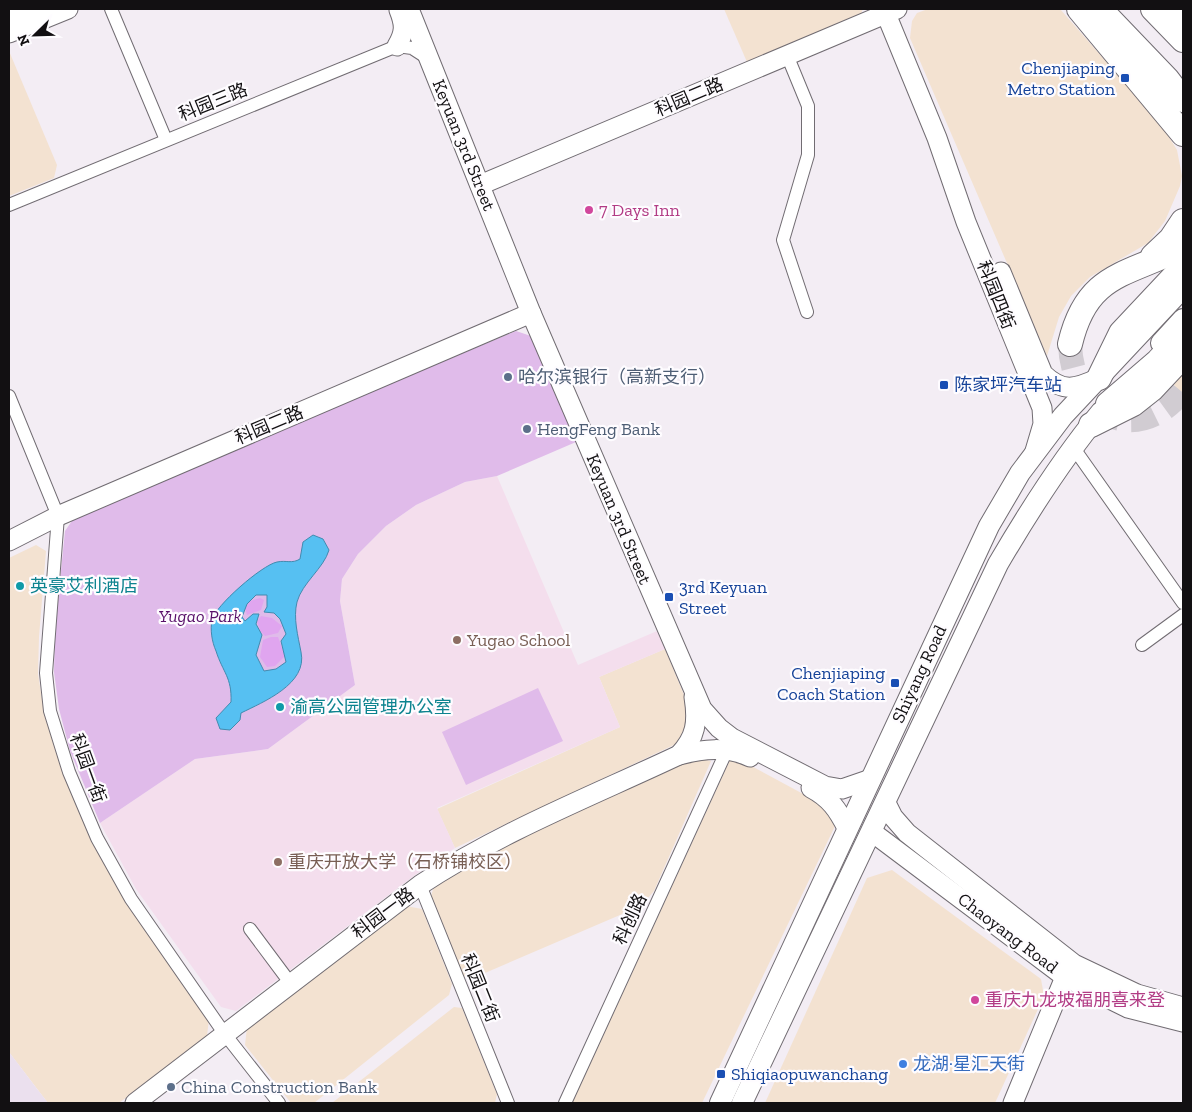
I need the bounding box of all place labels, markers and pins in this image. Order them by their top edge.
place label: Chenjiaping Metro Station [1007,57,1116,100]
marker: Chenjiaping Metro Station [1119,72,1131,84]
place label: 7 Days Inn [599,199,681,221]
marker: 7 Days Inn [583,204,595,216]
place label: 哈尔滨银行（高新支行） [518,366,716,388]
marker: 哈尔滨银行（高新支行） [502,371,514,383]
place label: 陈家坪汽车站 [954,374,1062,396]
marker: 陈家坪汽车站 [938,379,950,391]
place label: HengFeng Bank [537,418,661,440]
marker: HengFeng Bank [521,423,533,435]
place label: 英豪艾利酒店 [30,575,138,597]
place label: 3rd Keyuan Street [679,576,768,619]
marker: 英豪艾利酒店 [14,580,26,592]
marker: 3rd Keyuan Street [663,591,675,603]
place label: Yugao School [466,629,571,651]
marker: Yugao School [451,634,463,646]
place label: Chenjiaping Coach Station [777,662,886,705]
marker: Chenjiaping Coach Station [889,677,901,689]
place label: 渝高公园管理办公室 [290,696,452,718]
marker: 渝高公园管理办公室 [274,701,286,713]
place label: 重庆开放大学（石桥铺校区） [288,851,522,873]
marker: 重庆开放大学（石桥铺校区） [272,856,284,868]
place label: 重庆九龙坡福朋喜来登 [985,989,1165,1011]
marker: 重庆九龙坡福朋喜来登 [969,994,981,1006]
place label: 龙湖·星汇天街 [913,1053,1025,1075]
marker: 龙湖·星汇天街 [897,1058,909,1070]
place label: Shiqiaopuwanchang [731,1063,888,1085]
marker: Shiqiaopuwanchang [715,1068,727,1080]
place label: China Construction Bank [181,1076,378,1098]
marker: China Construction Bank [165,1081,177,1093]

